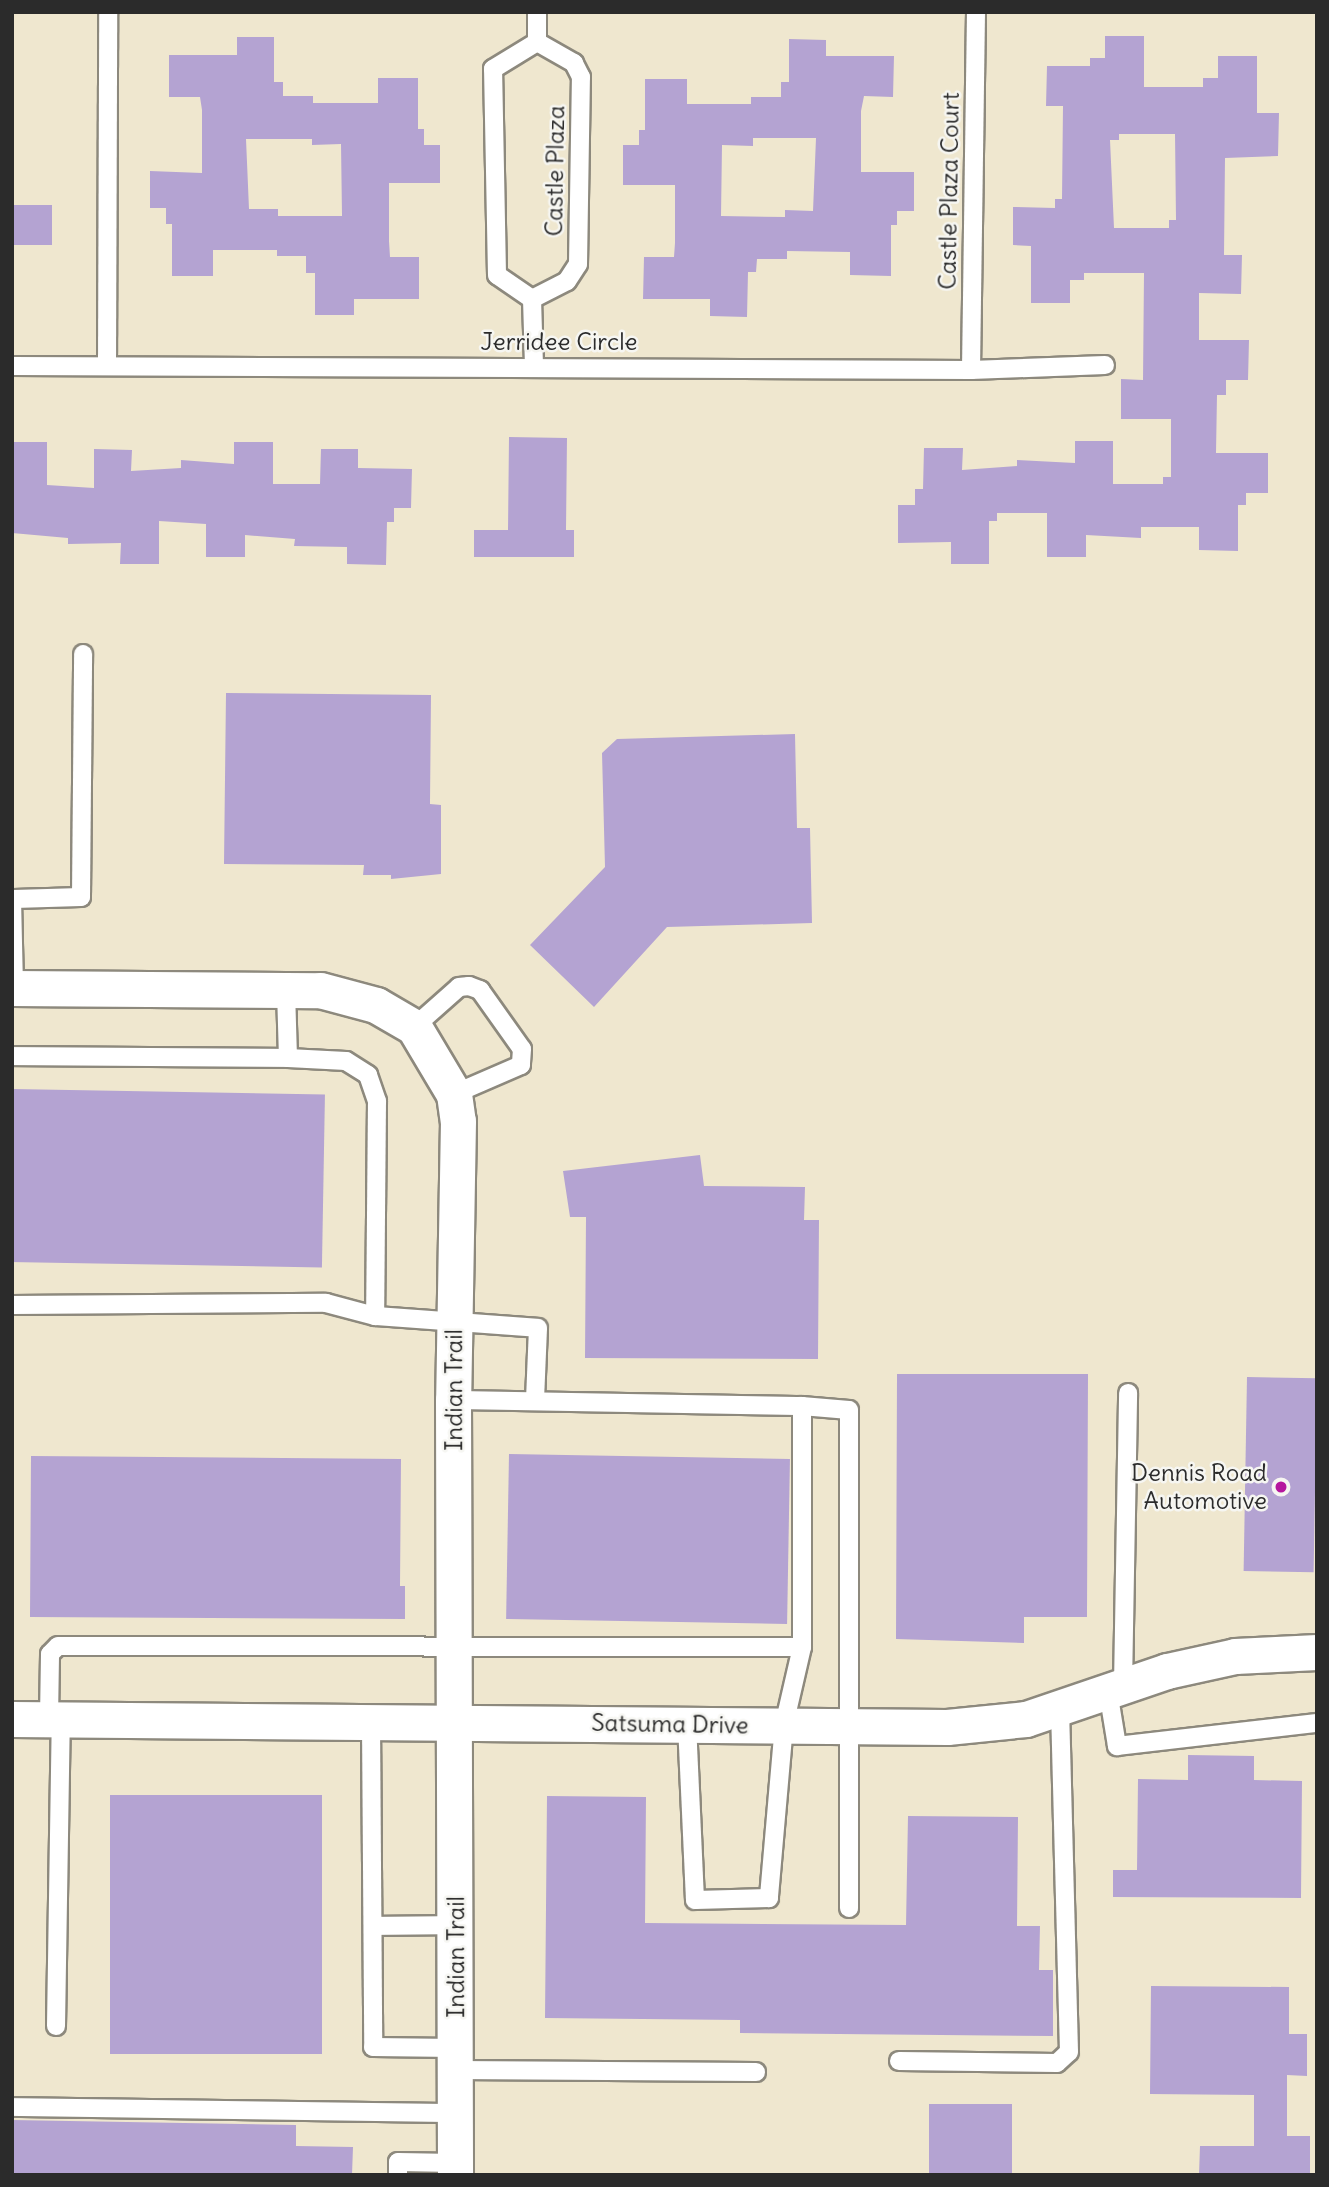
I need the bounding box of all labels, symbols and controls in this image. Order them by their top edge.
street label: Castle Plaza Court [933,92,965,290]
street label: Castle Plaza [539,105,571,237]
street label: Jerridee Circle [481,328,637,356]
street label: Indian Trail [440,1329,468,1451]
place label: Dennis Road Automotive [1131,1459,1267,1515]
marker: Dennis Road Automotive [1273,1479,1289,1495]
street label: Satsuma Drive [591,1708,749,1740]
street label: Indian Trail [442,1896,470,2018]

